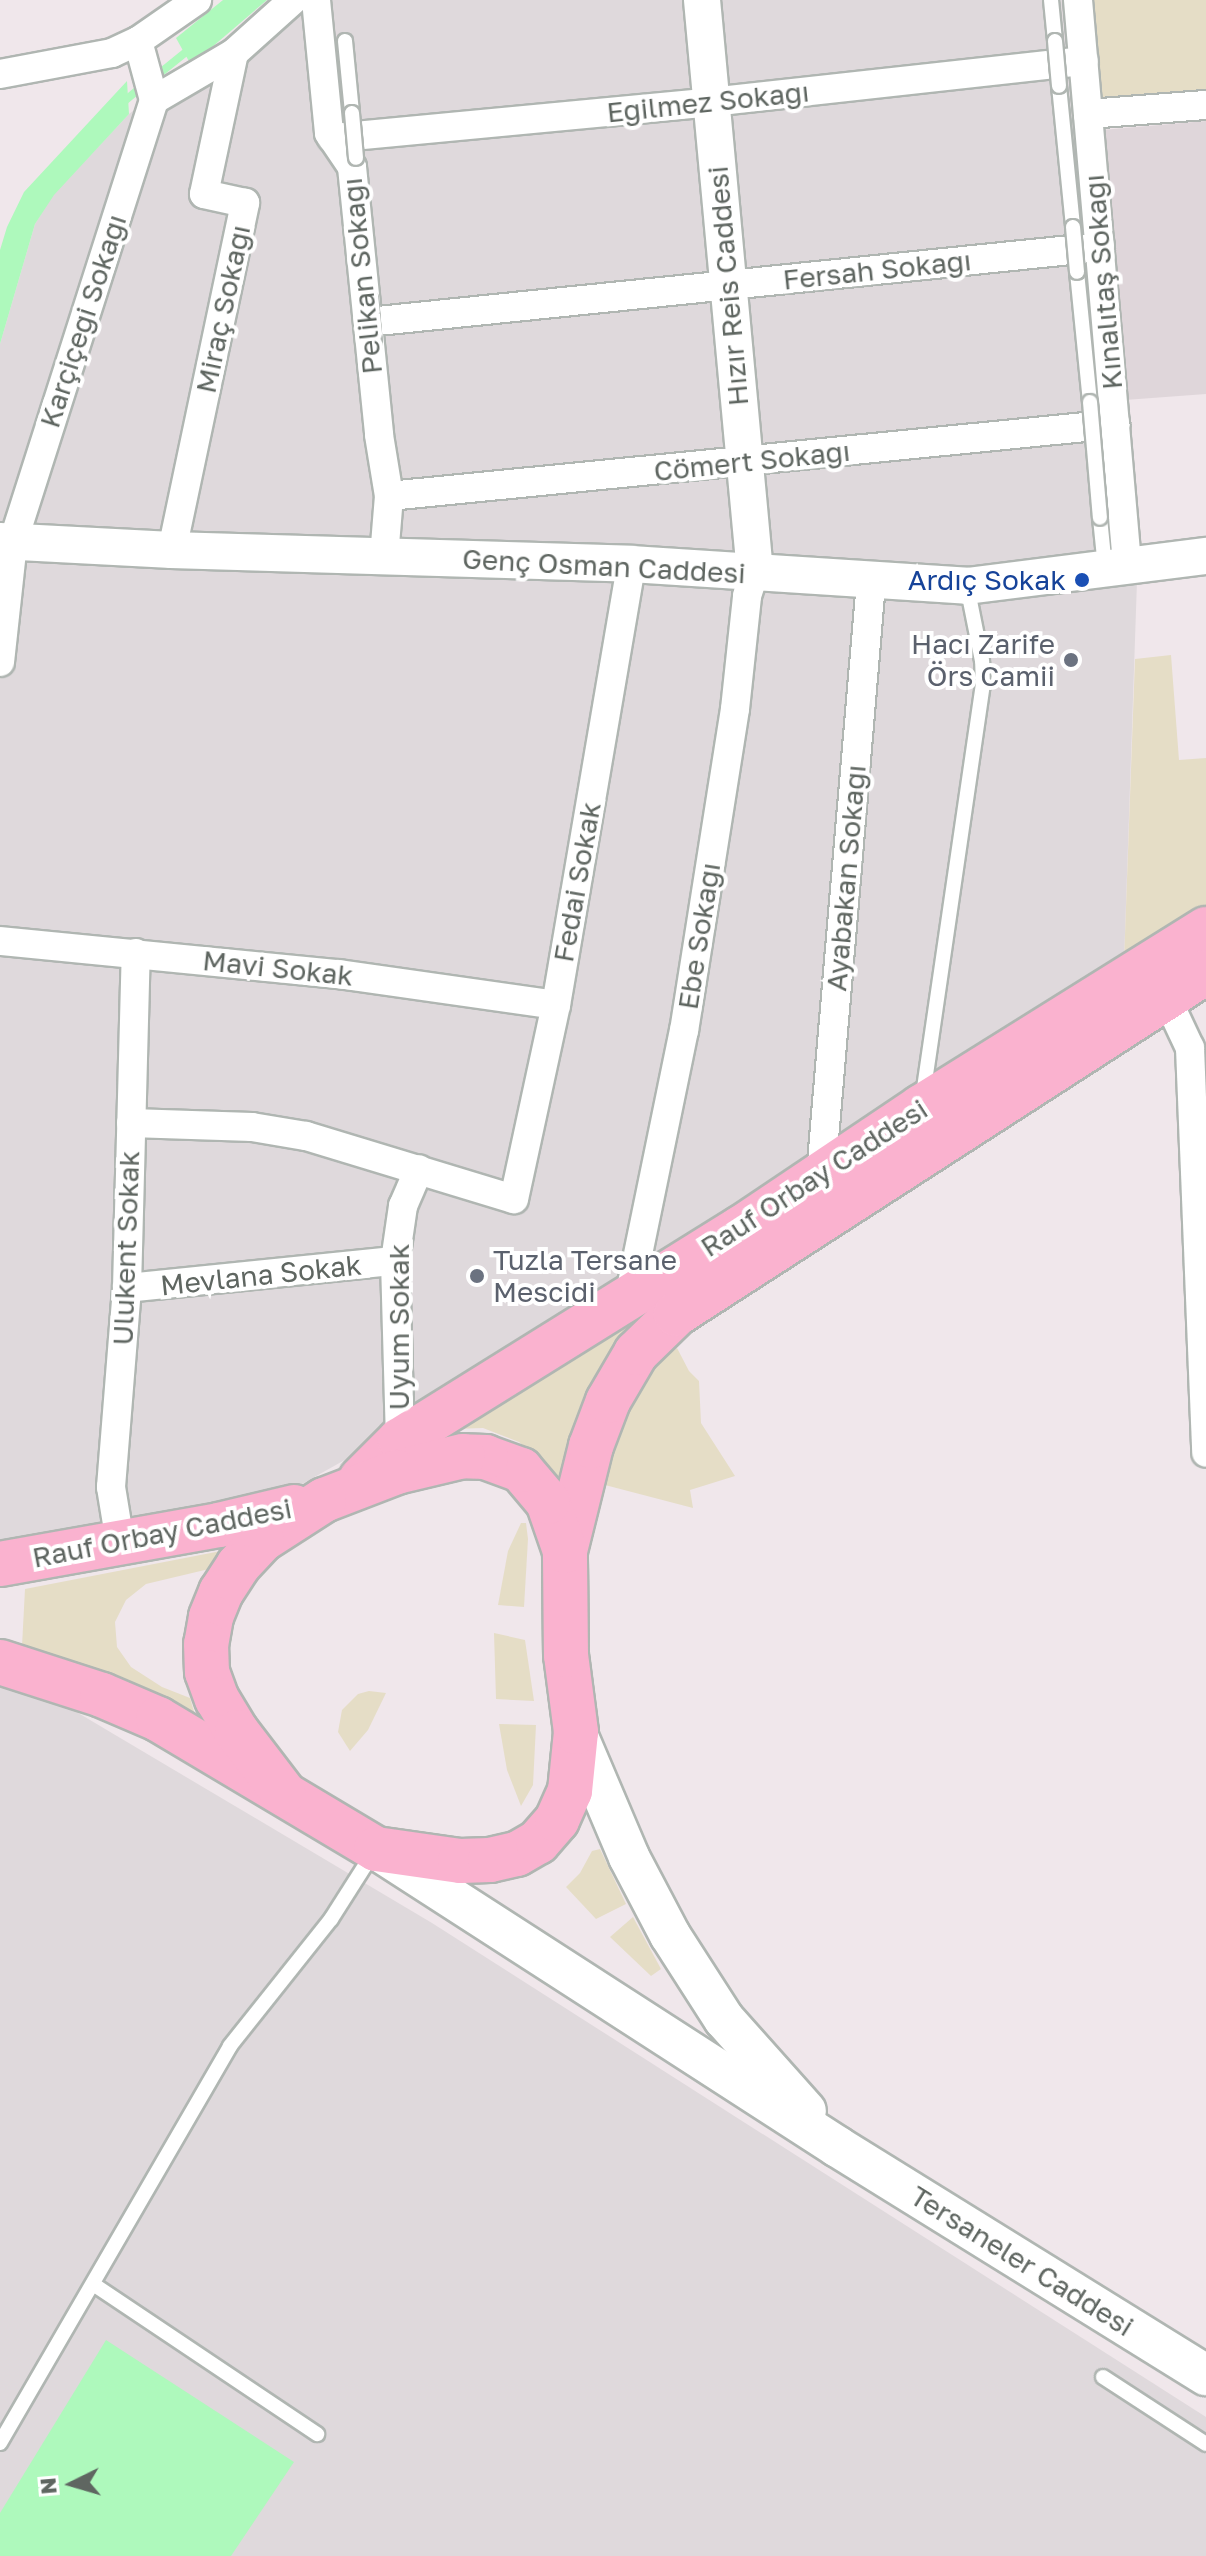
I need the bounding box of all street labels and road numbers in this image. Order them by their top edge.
street label: Eğilmez Sokağı [605,75,811,129]
street label: Hızır Reis Caddesi [701,165,755,407]
street label: Kınalıtaş Sokağı [1077,173,1129,391]
street label: Pelikan Sokağı [335,176,389,376]
street label: Karçiçeği Sokağı [33,210,133,432]
street label: Miraç Sokağı [189,222,257,396]
street label: Fersah Sokağı [781,243,973,297]
street label: Cömert Sokağı [652,434,852,488]
street label: Genç Osman Caddesi [461,542,747,590]
street label: Ayabakan Sokağı [819,763,873,993]
street label: Fedai Sokak [546,799,608,965]
street label: Ebe Sokağı [671,860,727,1012]
street label: Mavi Sokak [201,943,355,993]
street label: Rauf Orbay Caddesi [694,1092,934,1264]
street label: Ulukent Sokak [106,1150,146,1346]
street label: Uyum Sokak [382,1244,416,1410]
street label: Mevlana Sokak [159,1248,363,1302]
street label: Rauf Orbay Caddesi [30,1491,294,1575]
street label: Tersaneler Caddesi [904,2179,1140,2343]

